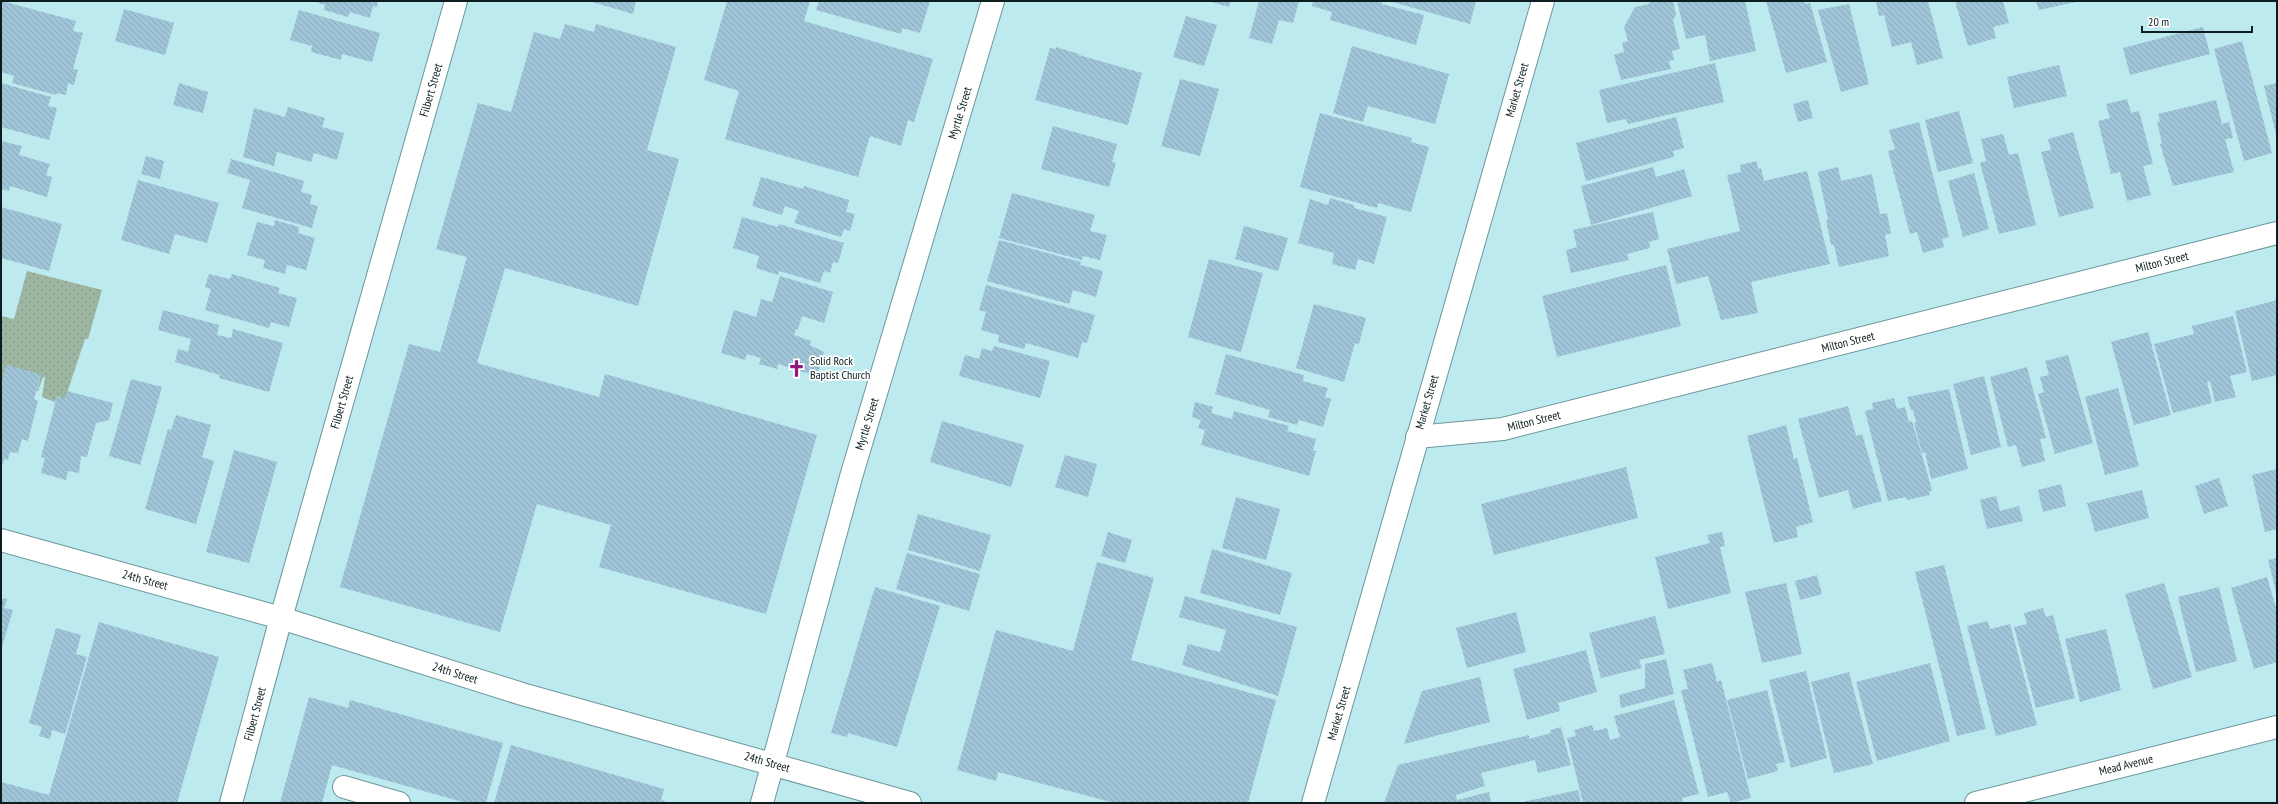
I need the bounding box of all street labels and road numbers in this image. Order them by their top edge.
street label: Market Street [1502,60,1532,119]
street label: Filbert Street [416,61,445,118]
street label: Myrtle Street [944,84,975,141]
street label: Milton Street [2134,248,2191,275]
street label: Milton Street [1820,328,1877,355]
street label: Market Street [1412,372,1442,431]
street label: Filbert Street [327,373,356,430]
street label: Myrtle Street [851,395,882,452]
street label: Milton Street [1506,407,1563,434]
street label: 24th Street [121,566,170,593]
street label: 24th Street [431,659,480,687]
street label: Market Street [1324,683,1354,742]
street label: Filbert Street [240,685,269,742]
street label: 24th Street [743,748,792,775]
street label: Mead Avenue [2097,751,2154,778]

